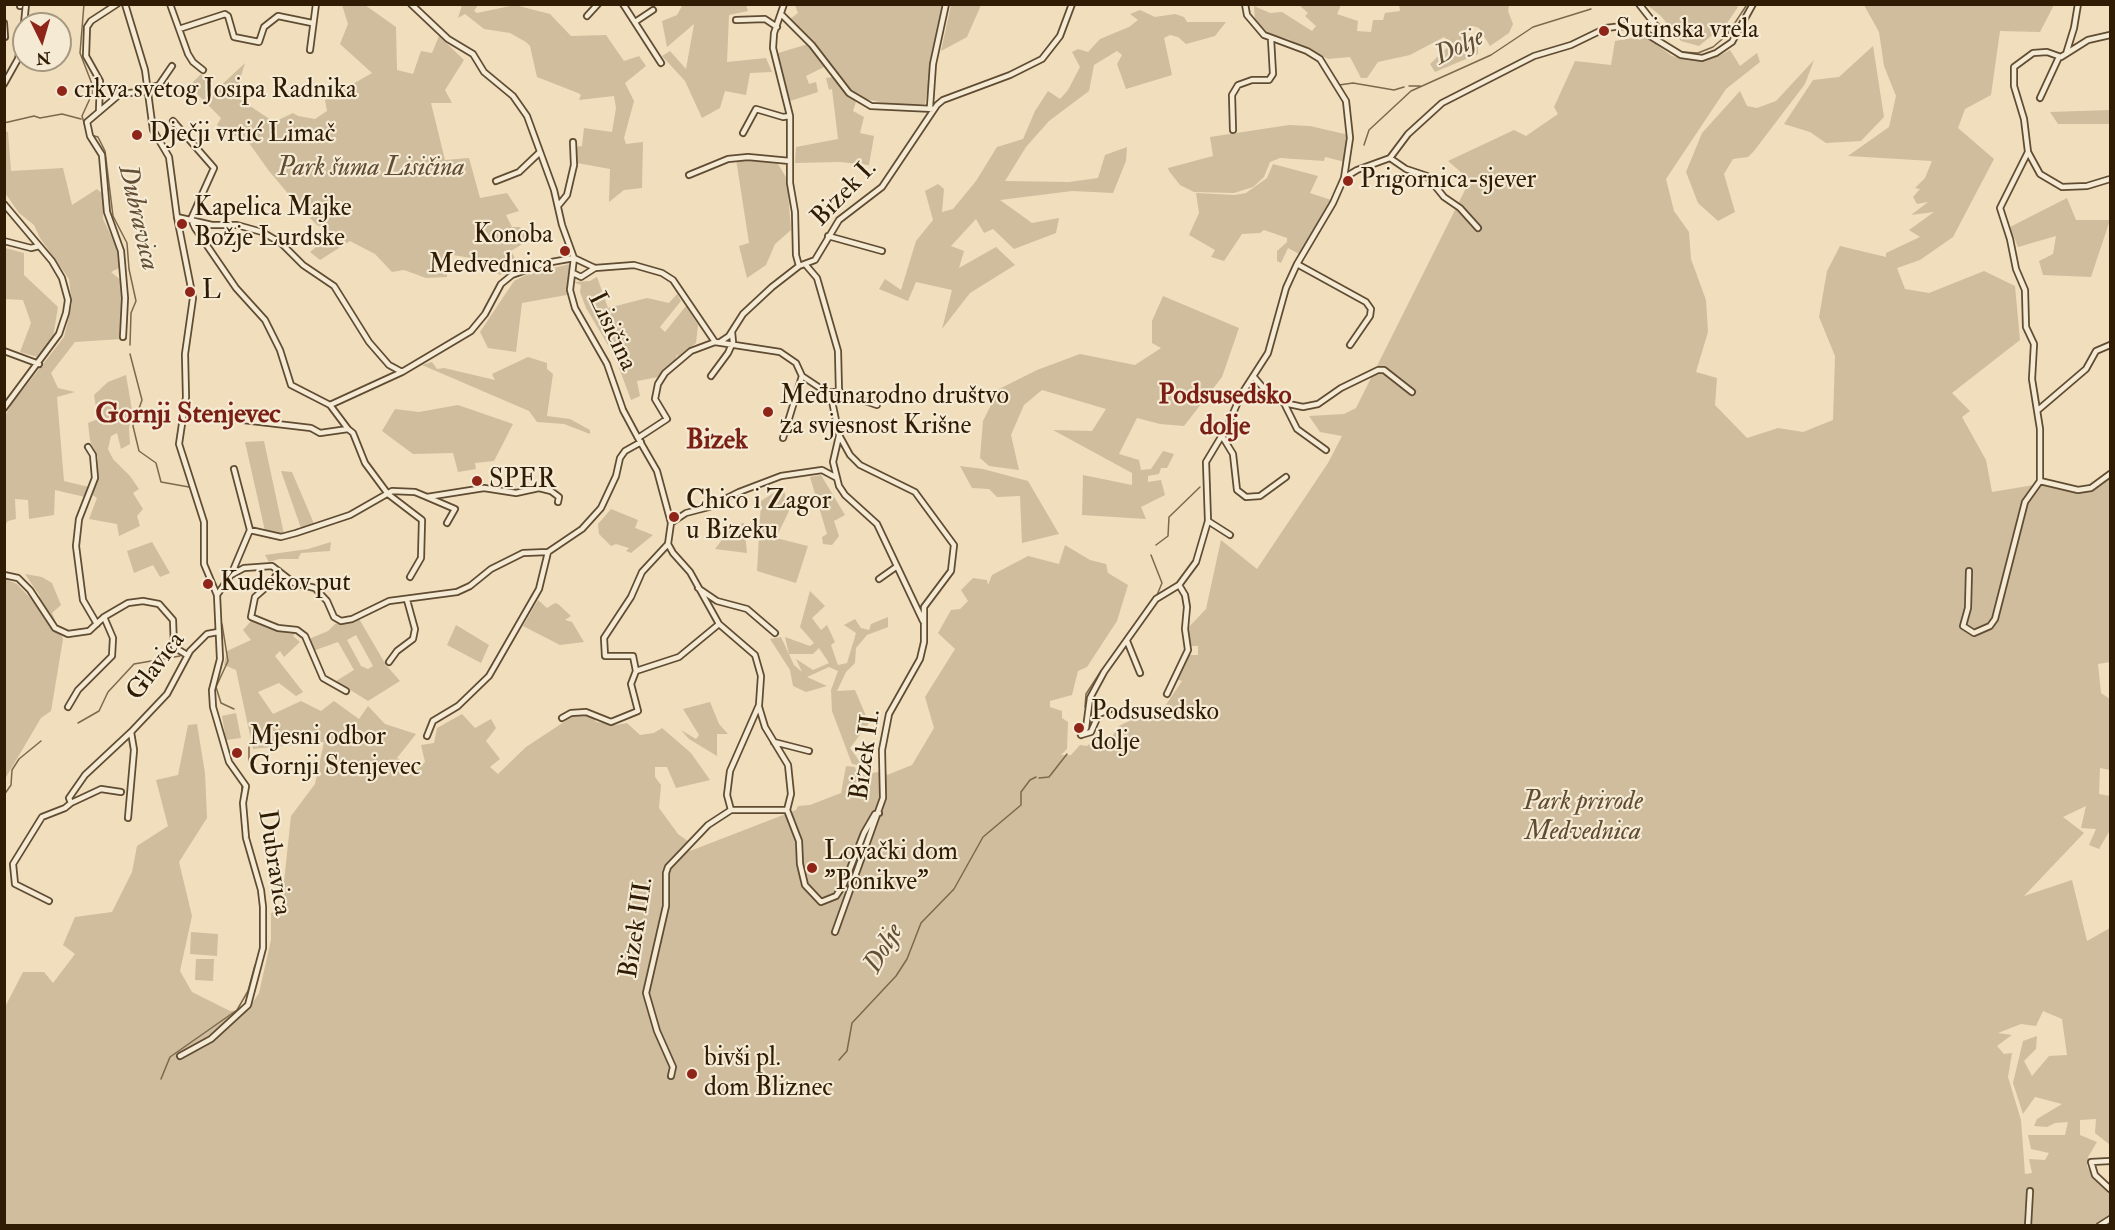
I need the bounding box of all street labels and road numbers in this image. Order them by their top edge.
street label: Bizek I. [806,154,884,234]
street label: Lisičina [579,288,643,376]
street label: Glavica [121,626,193,708]
street label: Bizek II. [845,708,889,802]
street label: Dubravica [249,808,297,918]
street label: Bizek III. [615,875,661,981]

